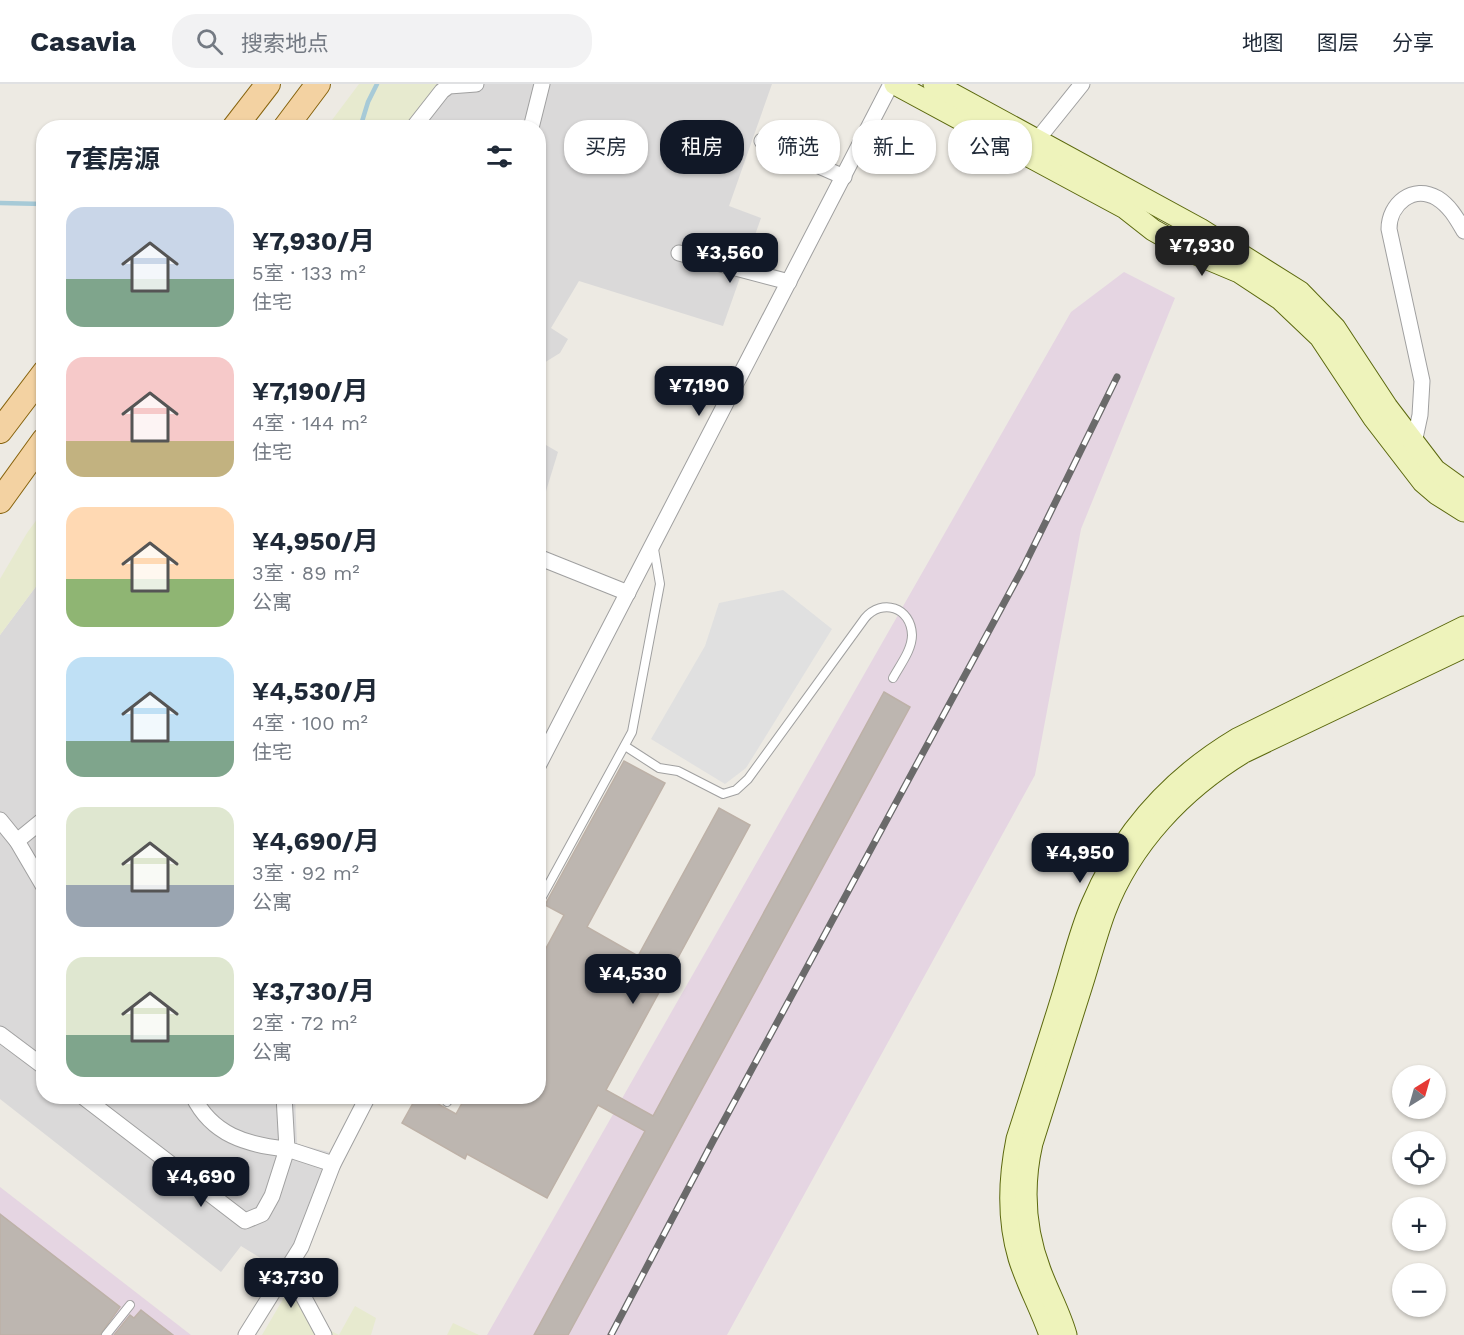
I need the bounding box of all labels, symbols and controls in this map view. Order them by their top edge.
search box [172,14,592,68]
text: Casavia [30,25,136,58]
icon: search [193,25,226,58]
text: 地图 [1242,30,1284,55]
text: 图层 [1317,30,1359,55]
text: 分享 [1392,30,1434,55]
text: 搜索地点 [241,31,329,56]
chip: 买房 [564,120,648,174]
chip: 租房 [660,120,744,174]
chip: 筛选 [756,120,840,174]
chip: 新上 [852,120,936,174]
chip: 公寓 [948,120,1032,174]
icon: filters [483,140,516,173]
text: 7套房源 [66,144,160,174]
text: ¥7,930/月 [252,226,375,256]
pin: ¥7,930 [1153,226,1251,277]
icon: home [114,231,186,303]
pin: ¥3,560 [681,233,779,284]
text: ¥7,930 [1169,233,1235,257]
text: ¥3,560 [696,240,764,264]
text: 5室 · 133 m² [252,261,366,285]
text: 住宅 [252,290,292,314]
pin: ¥7,190 [650,366,748,417]
text: ¥7,190 [669,373,729,397]
text: ¥7,190/月 [252,376,368,406]
icon: home [114,381,186,453]
text: 4室 · 144 m² [252,411,367,435]
text: 住宅 [252,440,292,464]
text: ¥4,950/月 [252,526,379,556]
icon: home [114,531,186,603]
text: 3室 · 89 m² [252,561,360,585]
text: 公寓 [252,590,292,614]
text: ¥4,530/月 [252,676,378,706]
icon: home [114,681,186,753]
text: 4室 · 100 m² [252,711,368,735]
text: 住宅 [252,740,292,764]
text: ¥4,690/月 [252,826,380,856]
icon: home [114,831,186,903]
pin: ¥4,950 [1031,833,1129,884]
text: ¥4,950 [1046,840,1114,864]
text: 3室 · 92 m² [252,861,359,885]
text: 公寓 [252,890,292,914]
pin: ¥4,530 [584,954,682,1005]
text: ¥4,530 [599,961,667,985]
text: ¥3,730/月 [252,976,375,1006]
icon: home [114,981,186,1053]
text: 2室 · 72 m² [252,1011,357,1035]
text: 公寓 [252,1040,292,1064]
north arrow [1392,1065,1446,1119]
map controls [1392,1065,1446,1317]
button: locate [1392,1131,1446,1185]
pin: ¥4,690 [152,1157,250,1208]
text: ¥4,690 [166,1164,236,1188]
button: + [1392,1197,1446,1251]
pin: ¥3,730 [242,1258,340,1309]
button: − [1392,1263,1446,1317]
text: ¥3,730 [258,1265,324,1289]

